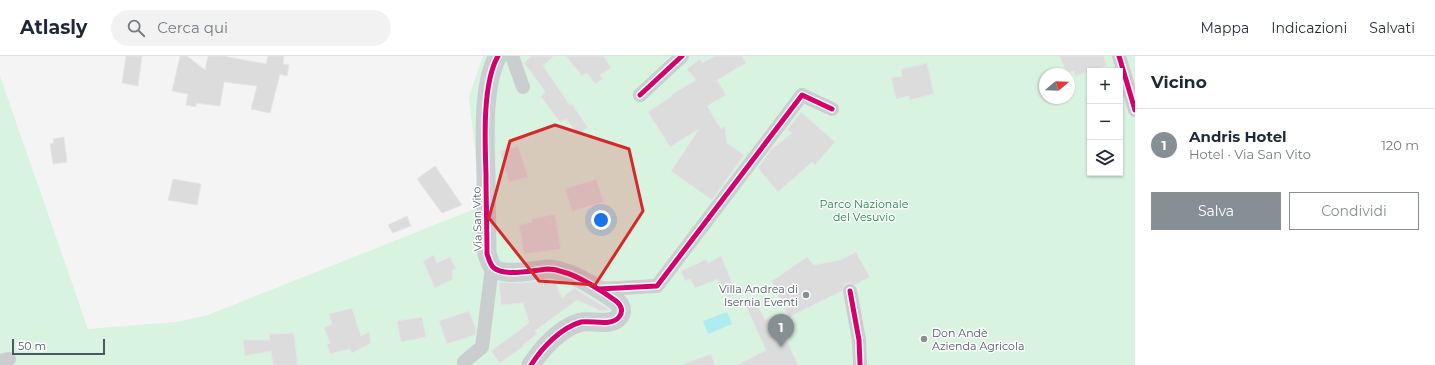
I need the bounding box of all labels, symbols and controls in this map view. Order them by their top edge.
search box [111,10,391,46]
text: Atlasly [20,16,87,39]
icon: search [125,17,147,39]
text: Cerca qui [157,18,228,37]
text: Mappa [1200,19,1249,37]
text: Indicazioni [1271,19,1347,37]
text: Salvati [1369,19,1415,37]
north arrow [1039,68,1075,104]
map controls [1087,68,1123,176]
button: + [1087,68,1123,104]
text: Vicino [1151,72,1207,92]
button: − [1087,104,1123,140]
text: Andris Hotel [1189,127,1287,146]
text: 1 [1161,137,1167,153]
text: 120 m [1381,137,1419,153]
button: layers [1087,140,1123,176]
text: Hotel · Via San Vito [1189,146,1311,162]
street label: Via San Vito [469,186,485,252]
button: Salva [1151,192,1281,230]
button: Condividi [1289,192,1419,230]
park label: Parco Nazionale del Vesuvio [820,197,909,224]
your location [591,210,611,230]
place label: Villa Andrea di Isernia Eventi [719,282,798,309]
marker: Villa Andrea di Isernia Eventi [801,290,811,300]
pin: 1 [768,314,794,347]
place label: Don Andè Azienda Agricola [932,326,1024,353]
marker: Don Andè Azienda Agricola [919,334,929,344]
scale bar [12,337,105,356]
text: 50 m [18,339,46,353]

